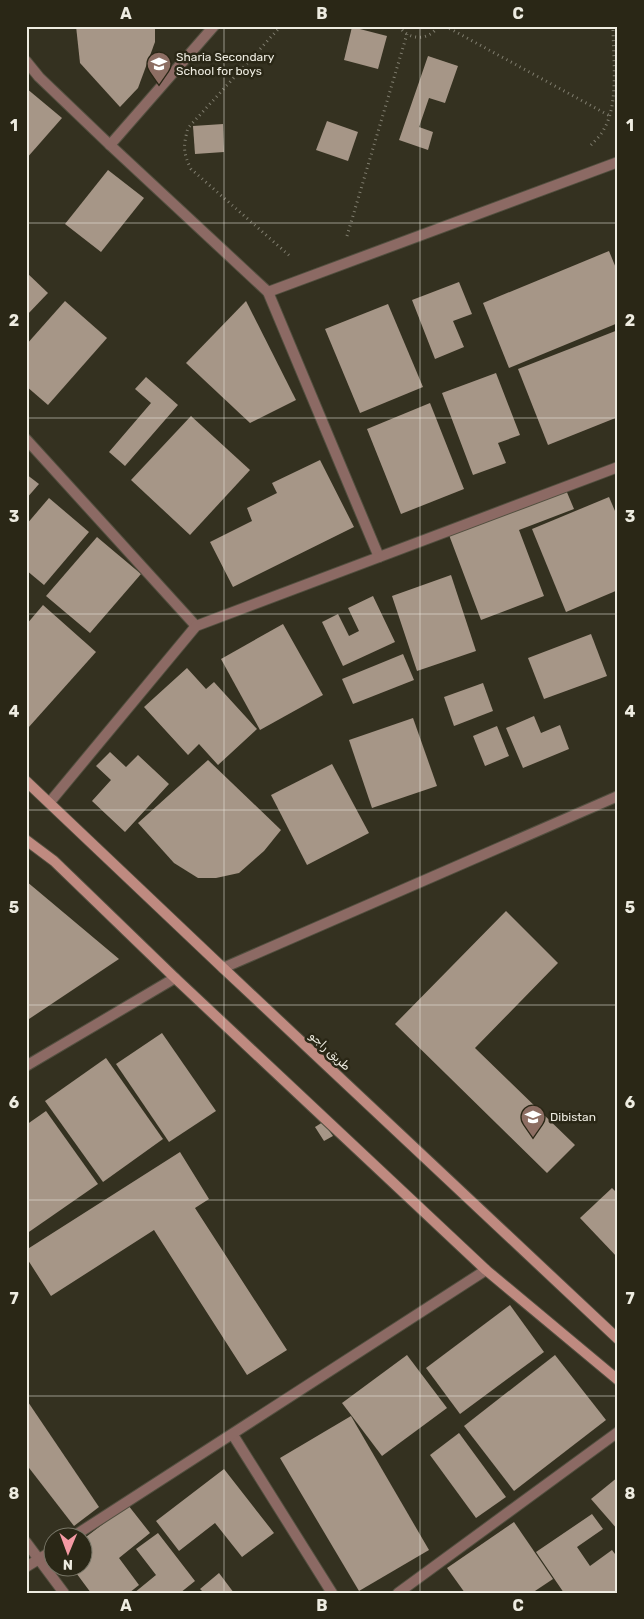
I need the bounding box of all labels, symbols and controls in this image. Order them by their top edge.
text: A [120,4,132,23]
text: B [316,4,328,23]
text: C [512,4,524,23]
place label: Sharia Secondary School for boys [176,50,275,78]
school or university icon: Sharia Secondary School for boys [146,51,172,85]
text: 1 [10,116,18,135]
text: 1 [626,116,634,135]
text: 2 [9,311,19,330]
text: 2 [625,311,635,330]
text: 3 [9,507,19,526]
text: 3 [625,507,635,526]
text: 4 [9,702,20,721]
text: 4 [625,702,636,721]
text: 5 [9,898,19,917]
text: 5 [625,898,635,917]
street label: طريق راجو [306,1028,353,1074]
text: 6 [9,1093,19,1112]
text: 6 [625,1093,635,1112]
school or university icon: Dibistan [520,1104,546,1138]
place label: Dibistan [550,1110,596,1124]
text: 7 [9,1289,19,1308]
text: 7 [625,1289,635,1308]
text: 8 [9,1484,20,1503]
text: 8 [625,1484,636,1503]
north arrow [42,1526,92,1576]
text: N [63,1556,73,1573]
text: A [120,1596,132,1615]
text: B [316,1596,328,1615]
text: C [512,1596,524,1615]

